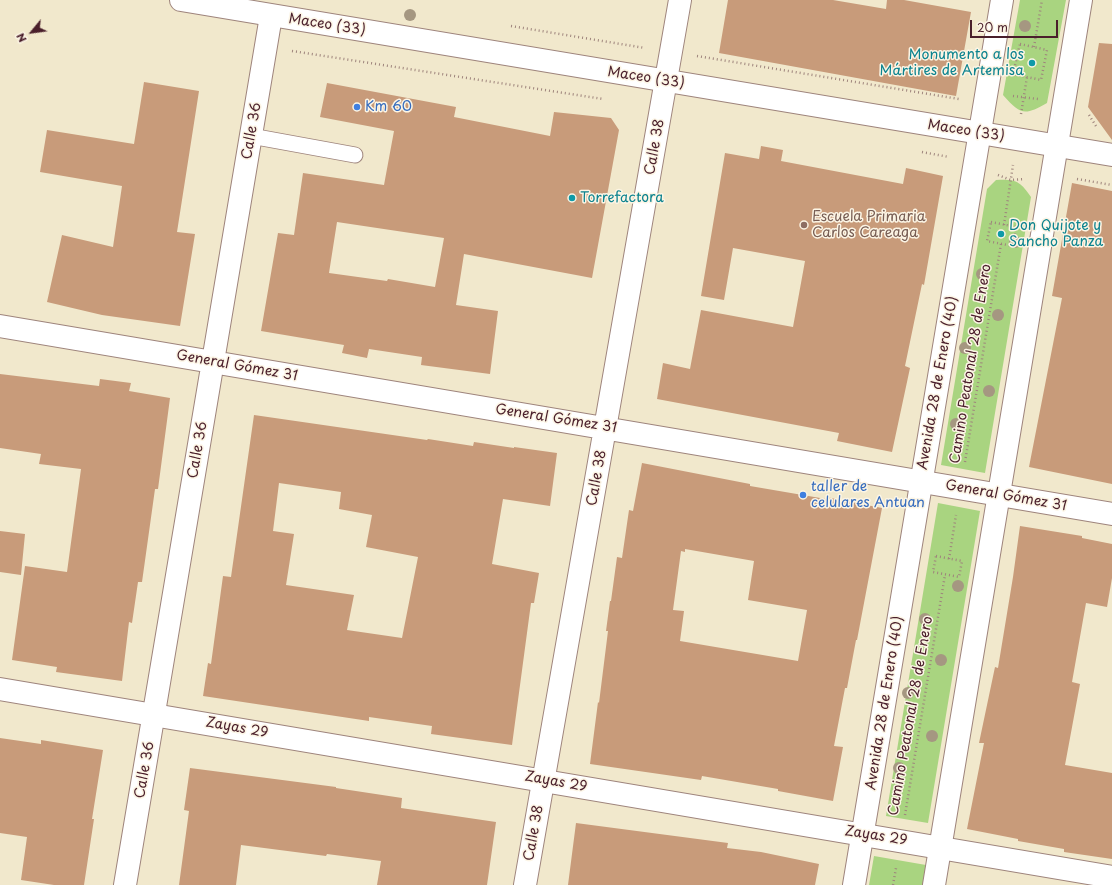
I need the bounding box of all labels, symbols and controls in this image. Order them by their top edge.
street label: Maceo (33) [287,11,367,39]
north arrow [12,12,52,52]
scale bar [972,12,1060,38]
text: 20 m [977,18,1008,36]
text: N [12,30,31,46]
place label: Monumento a los Mártires de Artemisa [880,47,1024,80]
marker: Monumento a los Mártires de Artemisa [1027,58,1037,68]
street label: Maceo (33) [606,64,686,92]
place label: Km 60 [365,99,412,115]
street label: Calle 36 [239,101,265,161]
marker: Km 60 [352,102,362,112]
street label: Maceo (33) [926,117,1006,145]
street label: Calle 38 [642,118,668,176]
place label: Torrefactora [580,190,664,206]
marker: Torrefactora [567,193,577,203]
place label: Escuela Primaria Carlos Careaga [812,209,926,242]
place label: Don Quijote y Sancho Panza [1009,218,1103,250]
marker: Escuela Primaria Carlos Careaga [799,220,809,230]
marker: Don Quijote y Sancho Panza [996,229,1006,239]
street label: Camino Peatonal 28 de Enero [947,263,995,465]
street label: Avenida 28 de Enero (40) [914,295,962,471]
street label: General Gómez 31 [175,347,299,385]
street label: General Gómez 31 [494,401,618,437]
street label: Calle 36 [185,420,211,480]
street label: Calle 38 [584,449,610,507]
street label: General Gómez 31 [944,477,1068,515]
place label: taller de celulares Antuan [811,479,925,512]
marker: taller de celulares Antuan [798,490,808,500]
street label: Avenida 28 de Enero (40) [863,615,907,791]
street label: Camino Peatonal 28 de Enero [885,615,937,817]
street label: Zayas 29 [205,714,269,742]
street label: Calle 36 [132,740,158,800]
street label: Zayas 29 [524,768,588,796]
street label: Calle 38 [521,804,547,862]
street label: Zayas 29 [844,823,908,849]

